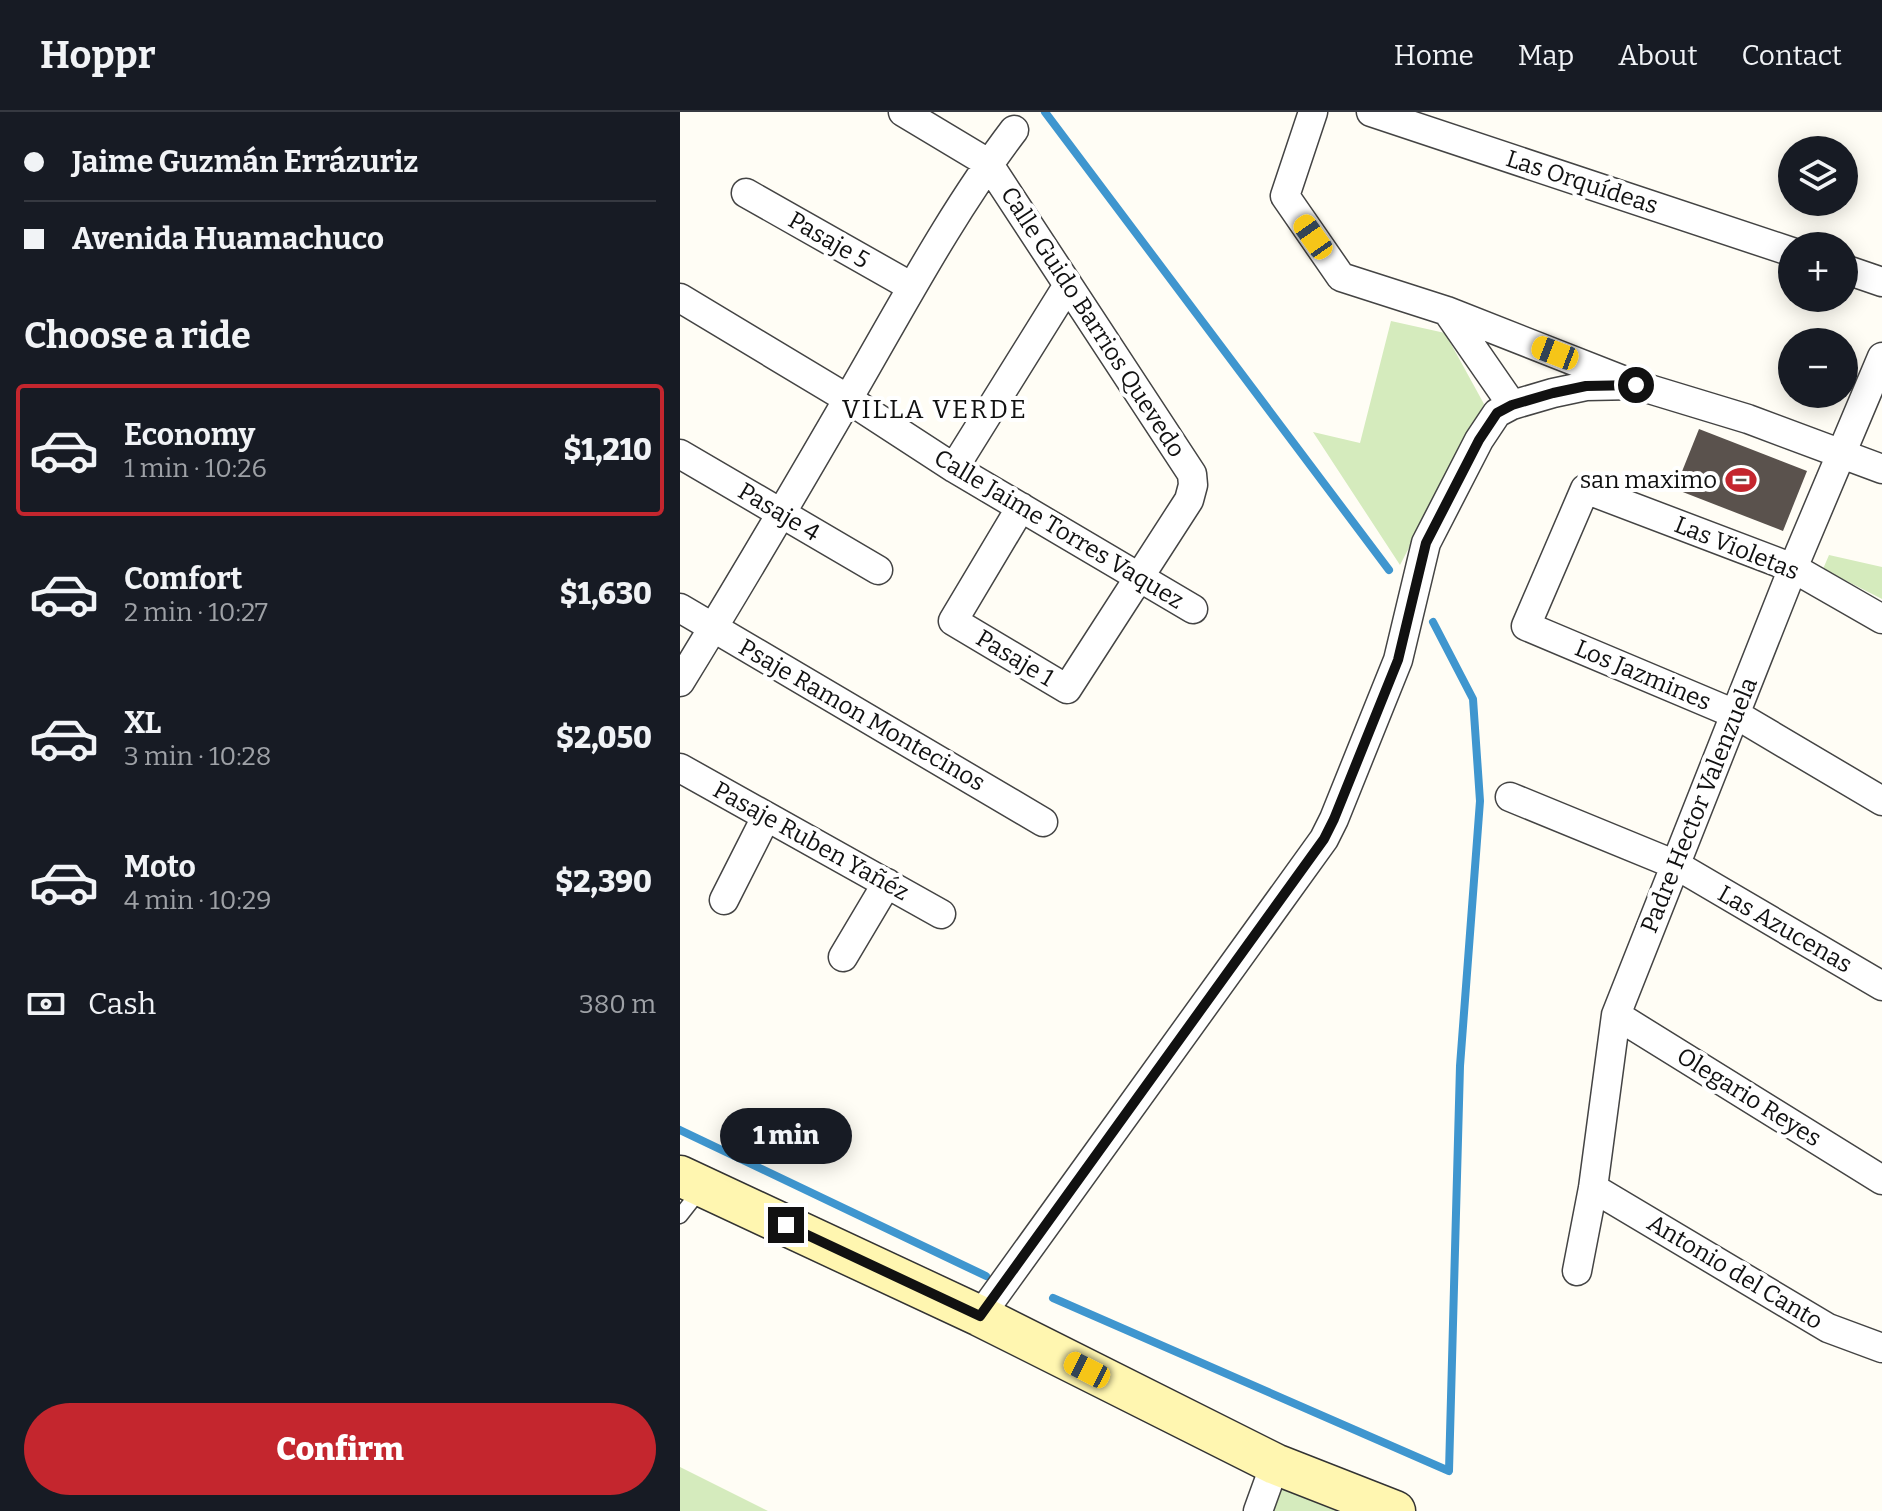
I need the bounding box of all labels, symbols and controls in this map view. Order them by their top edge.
text: Hoppr [40,32,156,78]
text: Home [1394,39,1474,72]
text: Map [1518,39,1574,72]
text: About [1618,39,1698,72]
text: Contact [1742,39,1842,72]
map controls [1778,136,1858,408]
button: layers [1778,136,1858,216]
text: Jaime Guzmán Errázuriz [72,144,418,180]
street label: Las Orquídeas [1503,144,1661,220]
street label: Calle Guido Barrios Quevedo [995,182,1191,462]
street label: Pasaje 5 [784,206,874,274]
car [1289,210,1337,264]
text: Avenida Huamachuco [72,221,384,257]
button: + [1778,232,1858,312]
text: Choose a ride [24,314,251,358]
button: − [1778,328,1858,408]
car [1528,333,1582,373]
route start [1618,367,1654,403]
district label: VILLA VERDE [842,394,1028,425]
icon: car [28,414,100,486]
text: Economy [124,417,255,453]
text: $1,210 [564,432,652,468]
street label: Calle Jaime Torres Vaquez [929,443,1189,615]
text: 1 min · 10:26 [124,453,267,484]
sports icon: san maximo [1724,463,1758,497]
place label: san maximo [1580,466,1717,494]
street label: Pasaje 4 [733,477,825,547]
street label: Las Violetas [1671,510,1803,586]
icon: car [28,558,100,630]
text: Comfort [124,561,242,597]
text: $1,630 [560,576,652,612]
text: 2 min · 10:27 [124,597,268,628]
street label: Pasaje 1 [971,624,1059,692]
street label: Psaje Ramon Montecinos [734,633,990,797]
street label: Los Jazmines [1571,634,1715,716]
street label: Padre Hector Valenzuela [1635,673,1763,937]
icon: car [28,702,100,774]
text: XL [124,705,161,741]
text: $2,050 [556,720,652,756]
text: 3 min · 10:28 [124,741,271,772]
street label: Pasaje Ruben Yañéz [708,776,914,906]
icon: car [28,846,100,918]
text: Moto [124,849,196,885]
text: $2,390 [555,864,652,900]
street label: Las Azucenas [1713,879,1857,979]
text: 4 min · 10:29 [124,885,271,916]
icon: cash [24,982,68,1026]
text: Cash [88,986,156,1022]
text: 380 m [579,989,656,1020]
street label: Olegario Reyes [1672,1041,1826,1153]
callout: 1 min [720,1109,852,1165]
text: 1 min [753,1120,819,1151]
route end [768,1207,804,1243]
street label: Antonio del Canto [1642,1209,1828,1335]
car [1060,1348,1114,1392]
button: Confirm [24,1403,656,1495]

